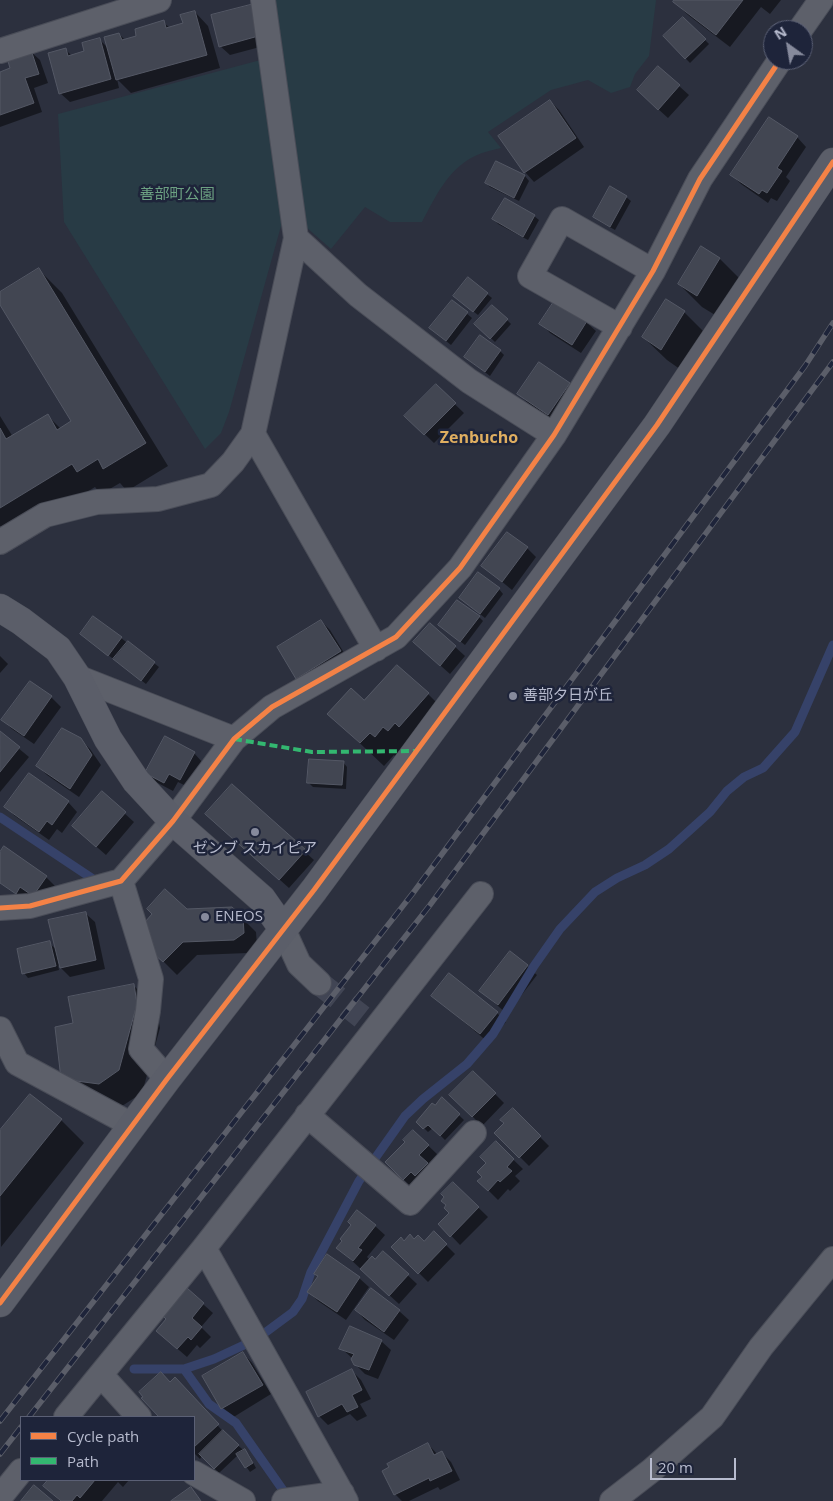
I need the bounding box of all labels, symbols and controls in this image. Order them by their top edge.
north arrow [763,20,813,70]
text: N [770,22,790,44]
park label: 善部町公園 [140,186,214,204]
district label: Zenbucho [440,428,518,448]
place label: 善部夕日が丘 [523,687,613,705]
marker: 善部夕日が丘 [507,690,519,702]
marker: ゼンブ スカイピア [249,826,261,838]
place label: ゼンブ スカイピア [193,840,317,858]
place label: ENEOS [215,908,263,926]
marker: ENEOS [199,911,211,923]
legend [20,1416,195,1481]
text: Cycle path [67,1426,139,1446]
scale bar [653,1448,739,1480]
text: Path [67,1451,99,1471]
text: 20 m [658,1457,693,1477]

